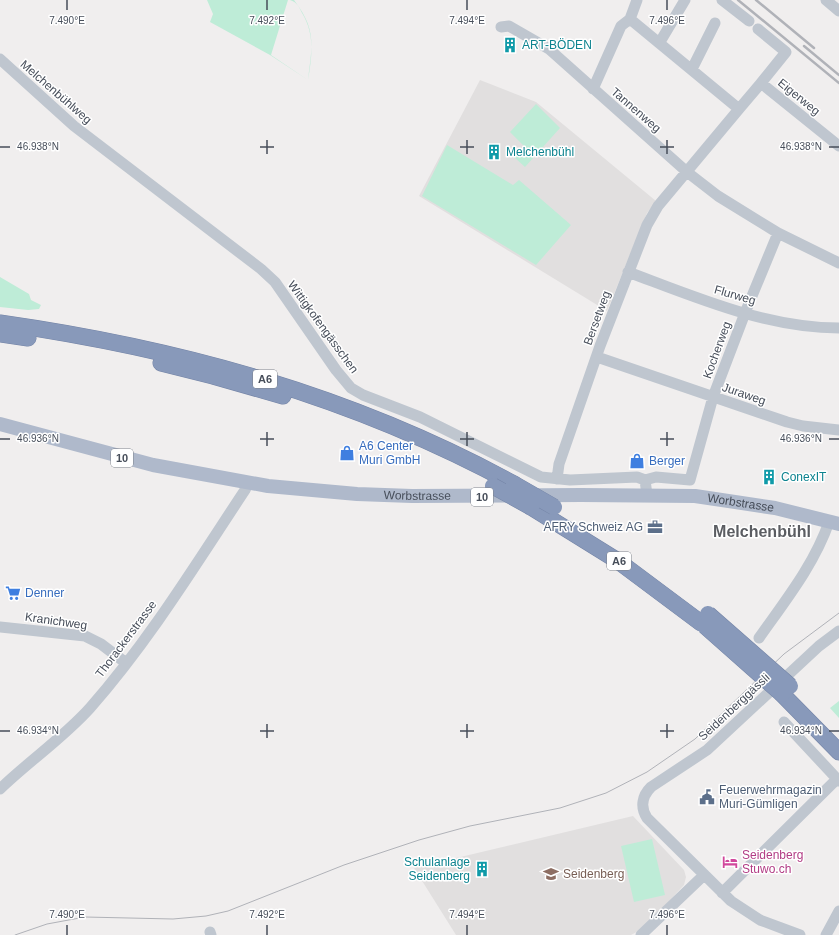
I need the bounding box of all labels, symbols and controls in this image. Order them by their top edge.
text: 7.490°E [49,15,85,26]
text: 7.492°E [249,15,285,26]
text: 7.494°E [449,15,485,26]
text: 7.496°E [649,15,685,26]
building icon: ART-BÖDEN [501,36,519,54]
place label: ART-BÖDEN [522,38,592,52]
street label: Melchenbühlweg [17,57,95,127]
street label: Eigerweg [775,76,823,118]
street label: Tannenweg [608,85,664,135]
text: 46.938°N [17,141,59,152]
text: 46.938°N [780,141,822,152]
building icon: Melchenbühl [485,143,503,161]
place label: Melchenbühl [506,145,574,159]
street label: Wittigkofengässchen [285,278,361,376]
street label: Flurweg [713,282,757,308]
street label: Bersetweg [581,289,613,347]
street label: Kocherweg [700,319,734,381]
road number: A6 [253,370,277,388]
street label: Juraweg [720,380,768,408]
text: 46.936°N [17,433,59,444]
text: 46.936°N [780,433,822,444]
place label: A6 Center Muri GmbH [359,439,420,467]
shop icon: A6 Center Muri GmbH [338,444,356,462]
road number: 10 [111,449,133,467]
shop icon: Berger [628,452,646,470]
place label: Berger [649,454,685,468]
building icon: ConexIT [760,468,778,486]
place label: ConexIT [781,470,827,484]
street label: Worbstrasse [383,488,451,503]
road number: 10 [471,488,493,506]
street label: Worbstrasse [707,491,775,515]
office icon: AFRY Schweiz AG [646,518,664,536]
place label: AFRY Schweiz AG [543,520,643,534]
district label: Melchenbühl [713,523,811,540]
road number: A6 [607,552,631,570]
supermarket icon: Denner [4,584,22,602]
place label: Denner [25,586,64,600]
street label: Thorackerstrasse [93,598,160,680]
street label: Kranichweg [24,610,88,632]
street label: Seidenberggässli [696,670,772,744]
text: 46.934°N [17,725,59,736]
text: 46.934°N [780,725,822,736]
place label: Feuerwehrmagazin Muri-Gümligen [719,783,822,811]
public building icon: Feuerwehrmagazin Muri-Gümligen [698,788,716,806]
place label: Seidenberg Stuwo.ch [742,848,803,876]
hotel icon: Seidenberg Stuwo.ch [721,853,739,871]
place label: Schulanlage Seidenberg [404,855,470,883]
building icon: Schulanlage Seidenberg [473,860,491,878]
school or university icon: Seidenberg [542,865,560,883]
place label: Seidenberg [563,867,624,881]
text: 7.490°E [49,909,85,920]
text: 7.492°E [249,909,285,920]
text: 7.494°E [449,909,485,920]
text: 7.496°E [649,909,685,920]

